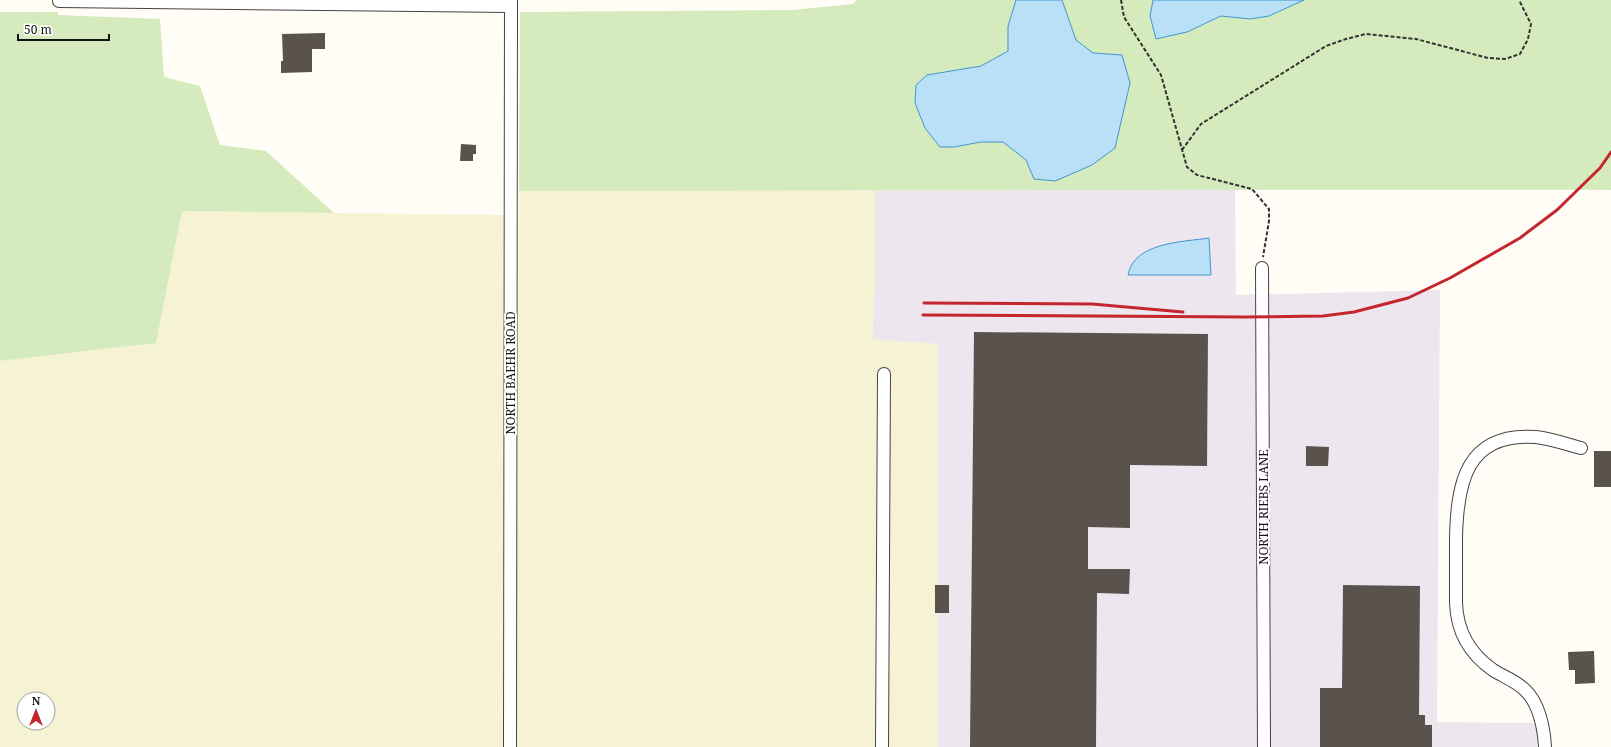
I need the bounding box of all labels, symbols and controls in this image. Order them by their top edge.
scale bar [18,16,109,42]
text: 50 m [24,21,52,38]
street label: NORTH BAEHR ROAD [502,311,519,435]
street label: NORTH RIEBS LANE [1255,449,1272,565]
north arrow [16,691,56,731]
text: N [32,693,41,708]

